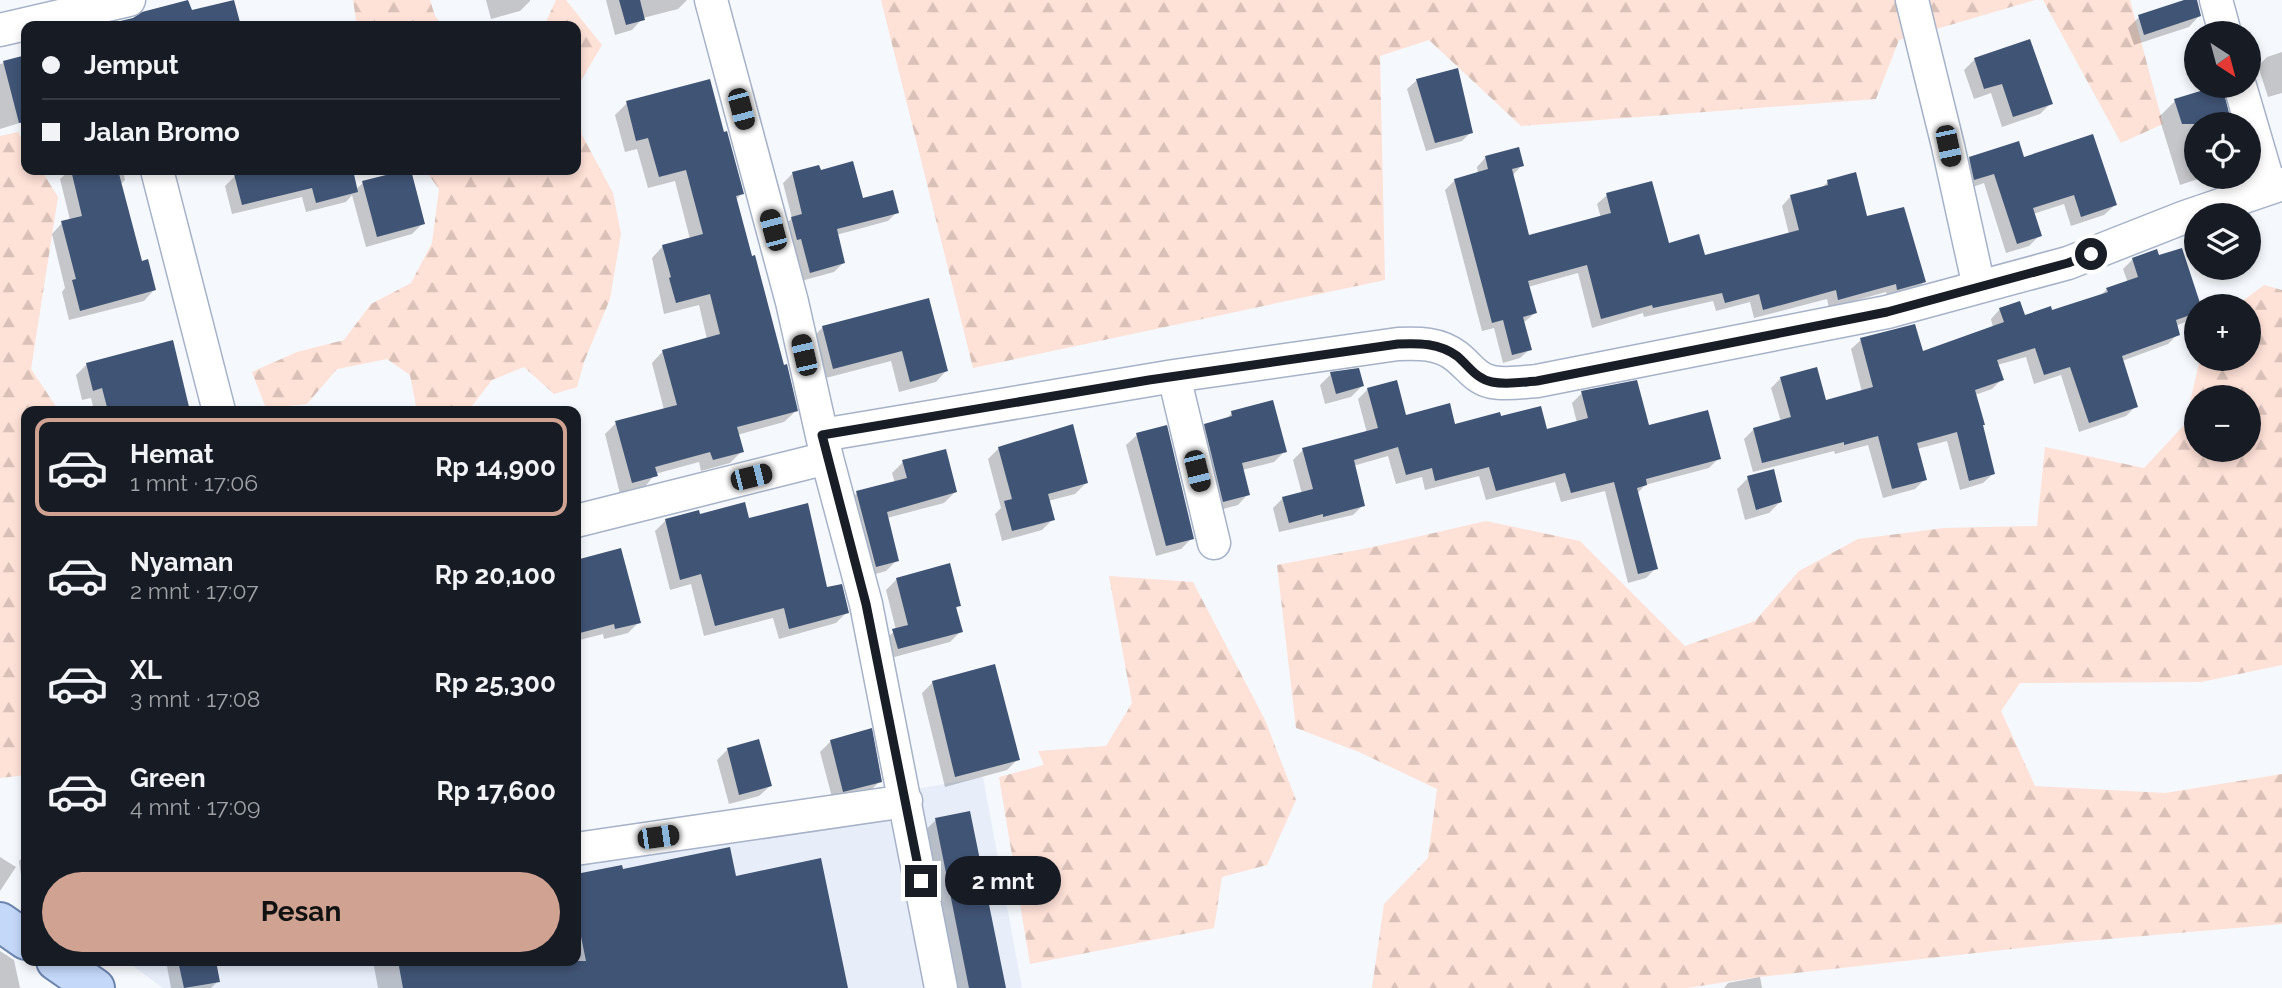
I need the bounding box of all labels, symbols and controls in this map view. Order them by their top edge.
north arrow [2184,21,2261,98]
map controls [2184,21,2261,462]
text: Jemput [84,50,179,80]
car [726,86,757,132]
button: locate [2184,112,2261,189]
text: Jalan Bromo [84,117,240,147]
car [1934,123,1963,169]
button: layers [2184,203,2261,280]
car [758,207,789,253]
route start [2075,238,2107,270]
button: + [2184,294,2261,371]
car [790,332,819,378]
button: − [2184,385,2261,462]
icon: car [46,436,109,499]
text: Hemat [130,439,214,469]
car [1182,448,1213,494]
text: Rp 14,900 [435,452,556,482]
car [729,462,774,492]
text: 1 mnt · 17:06 [130,469,258,496]
icon: car [46,544,109,607]
text: Nyaman [130,547,234,577]
text: Rp 20,100 [435,560,556,590]
text: 2 mnt · 17:07 [130,577,259,604]
icon: car [46,652,109,715]
text: XL [130,655,162,685]
text: Rp 25,300 [435,668,556,698]
text: 3 mnt · 17:08 [130,685,260,712]
icon: car [46,760,109,823]
text: Green [130,763,206,793]
text: Rp 17,600 [436,776,556,806]
text: 4 mnt · 17:09 [130,793,261,820]
car [636,824,681,850]
callout: 2 mnt [946,856,1061,906]
route end [905,865,937,897]
text: 2 mnt [972,867,1034,894]
button: Pesan [42,872,560,952]

